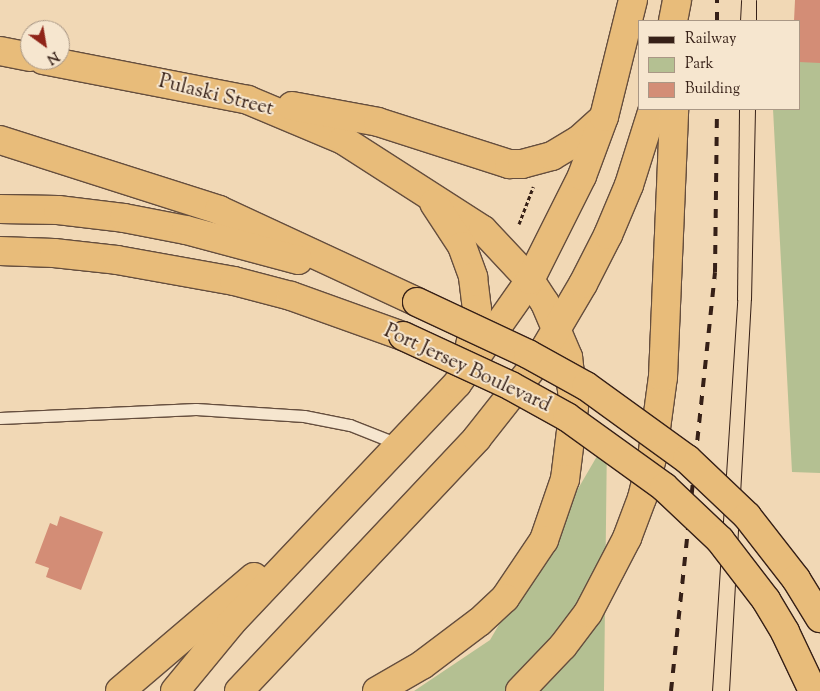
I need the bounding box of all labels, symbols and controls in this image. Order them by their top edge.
north arrow [20,20,70,70]
legend [638,20,800,110]
text: Railway [685,29,736,50]
text: N [42,45,62,68]
text: Park [685,54,714,75]
street label: Pulaski Street [156,70,276,122]
text: Building [685,79,740,100]
street label: Port Jersey Boulevard [380,320,554,418]

